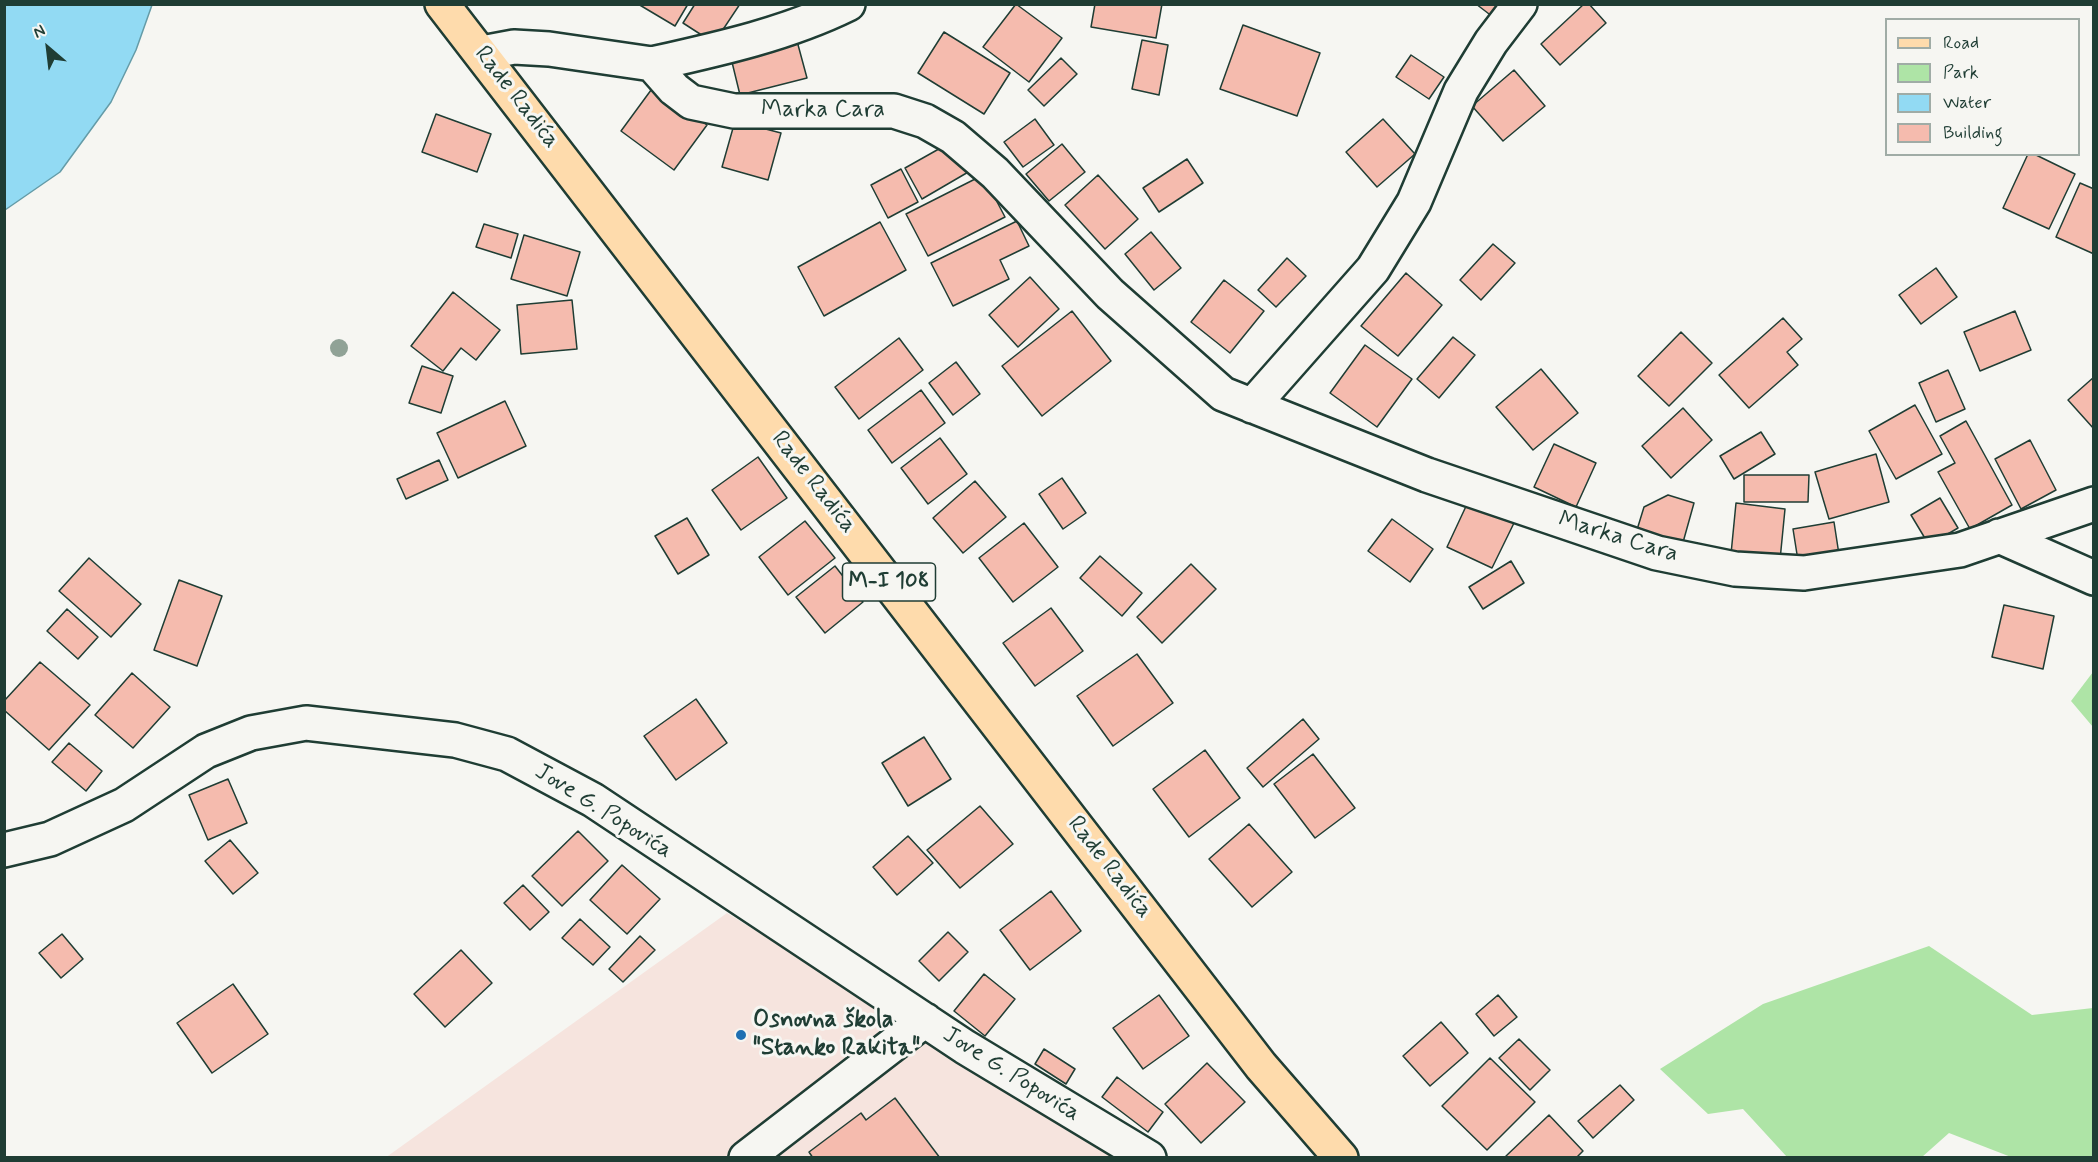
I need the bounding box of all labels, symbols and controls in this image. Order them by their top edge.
north arrow [18,18,78,78]
legend [1885,18,2080,156]
text: N [30,20,49,43]
text: Road [1943,31,1979,55]
street label: Rade Radića [467,41,565,155]
text: Park [1943,61,1979,85]
text: Water [1943,91,1991,115]
street label: Marka Cara [761,97,885,125]
text: Building [1943,121,2003,145]
street label: Rade Radića [764,426,862,540]
street label: Marka Cara [1555,506,1681,570]
road number: M-I 108 [842,563,936,601]
street label: Jove G. Popovića [529,758,677,866]
street label: Rade Radića [1060,811,1158,925]
place label: Osnovna škola "Stanko Rakita" [753,1007,920,1063]
street label: Jove G. Popovića [937,1021,1085,1129]
marker: Osnovna škola "Stanko Rakita" [734,1028,748,1042]

